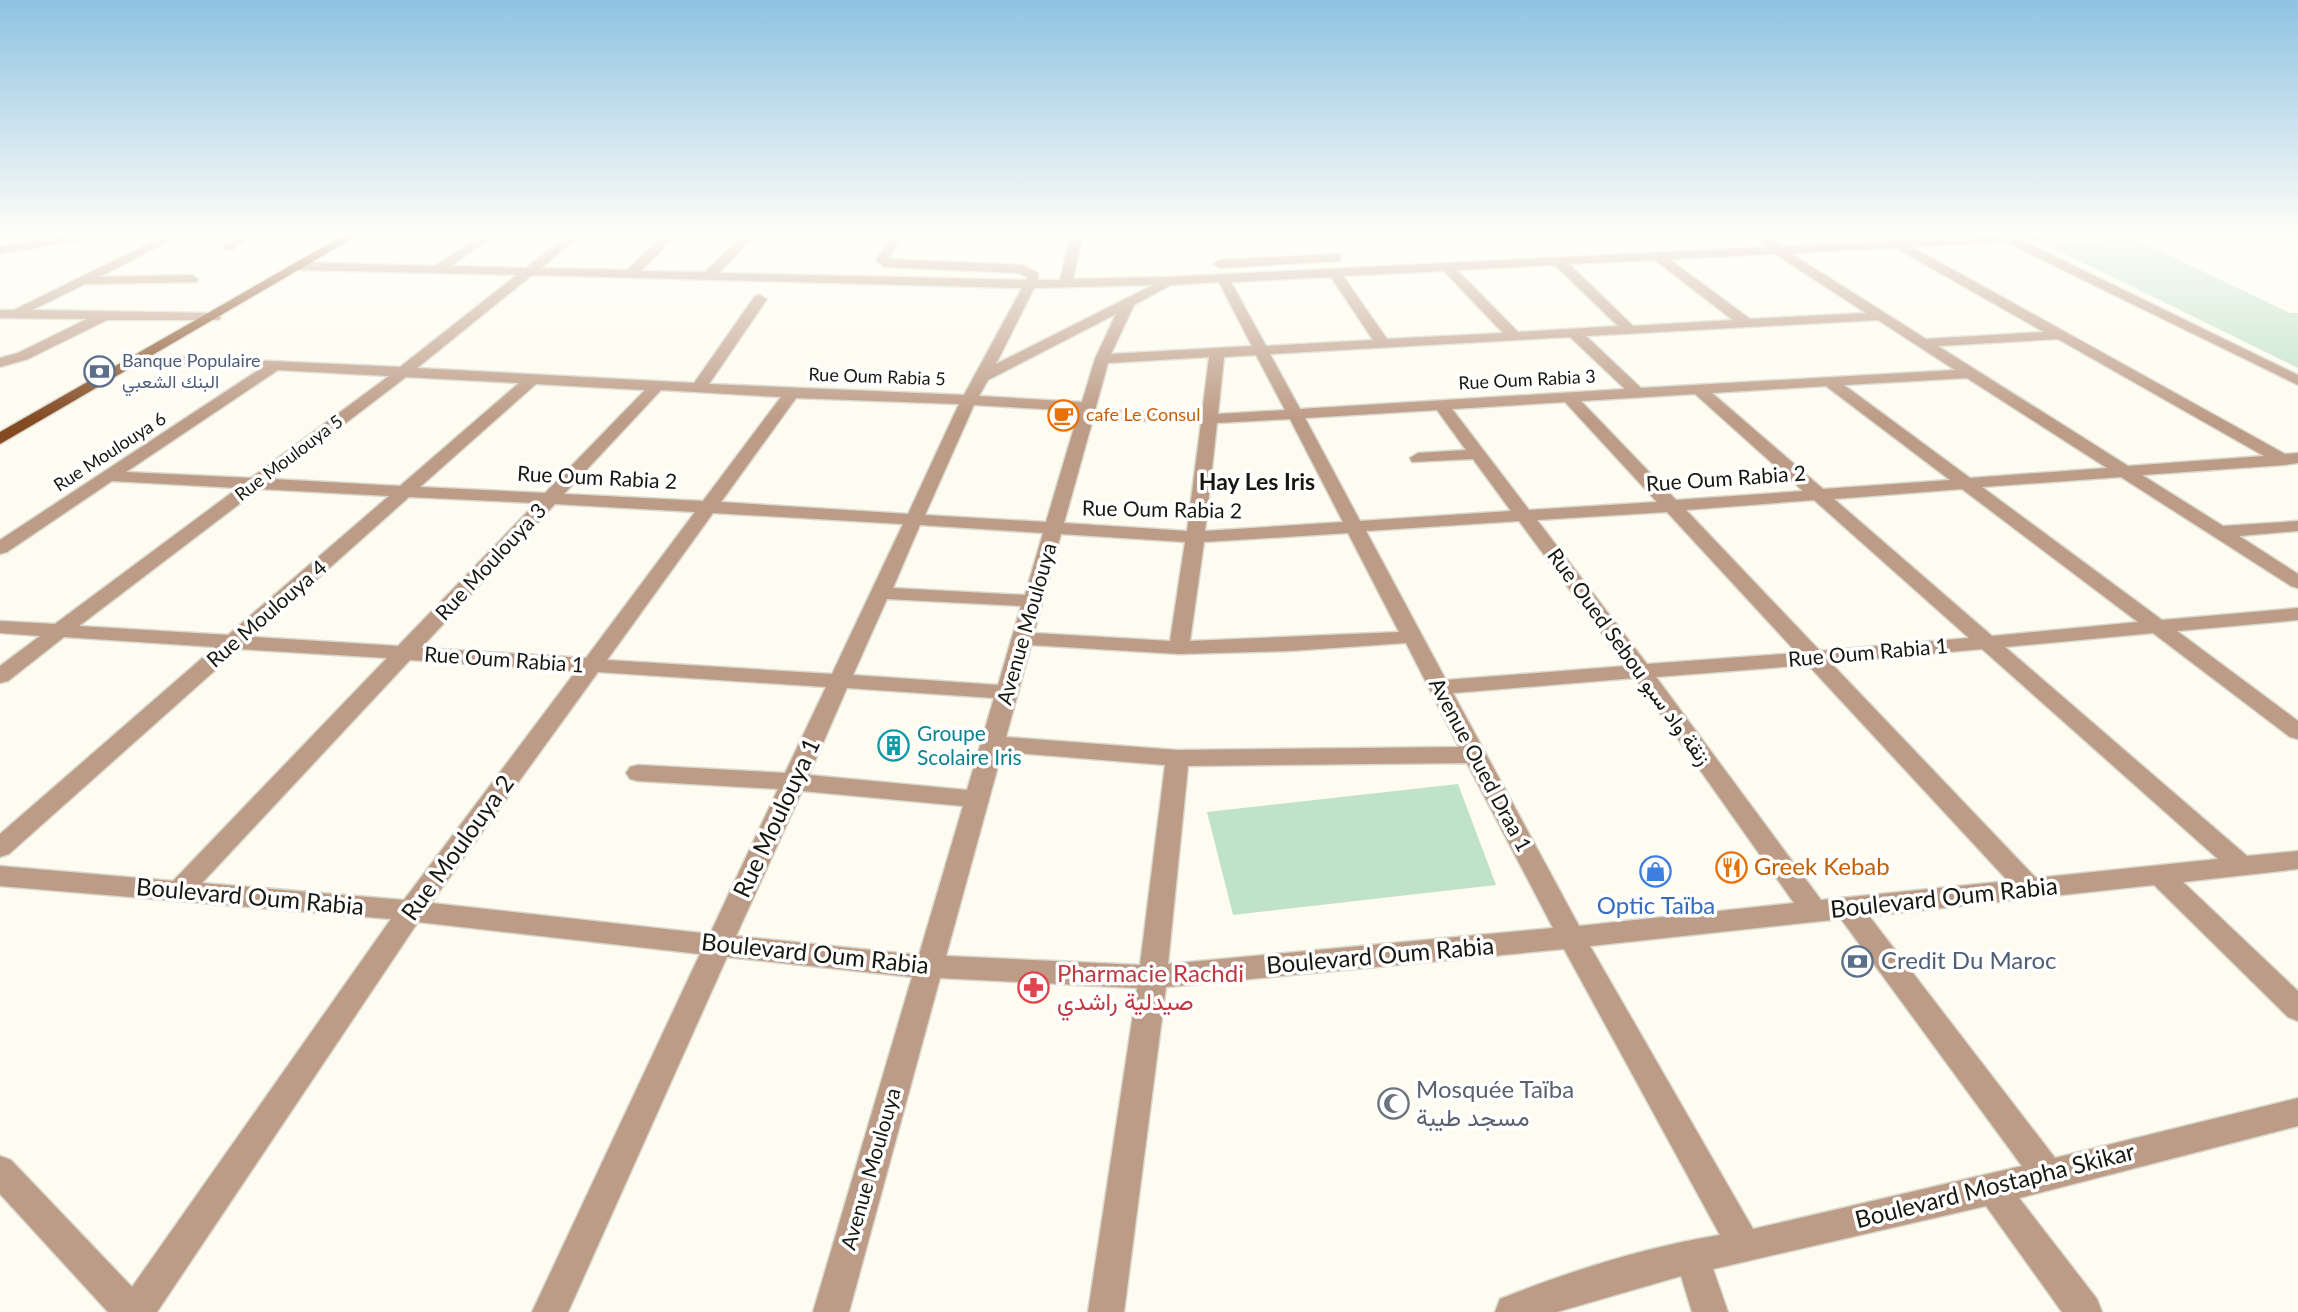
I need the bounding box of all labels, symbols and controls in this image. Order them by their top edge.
place label: Banque Populaire البنك الشعبي [122,349,261,397]
bank icon: Banque Populaire البنك الشعبي [82,354,116,388]
street label: Rue Oum Rabia 5 [808,363,946,389]
street label: Rue Oum Rabia 3 [1458,364,1596,394]
cafe icon: cafe Le Consul [1046,398,1080,432]
place label: cafe Le Consul [1086,403,1200,425]
street label: Rue Moulouya 6 [49,407,170,496]
street label: Rue Moulouya 5 [230,410,347,505]
street label: Rue Oum Rabia 2 [1645,459,1807,496]
street label: Rue Oum Rabia 2 [516,460,678,493]
district label: Hay Les Iris [1199,467,1315,495]
street label: Rue Oum Rabia 2 [1082,495,1242,522]
street label: Rue Moulouya 3 [429,497,550,625]
street label: Avenue Moulouya [990,540,1061,707]
street label: Rue Oued Sebou زنقة واد سبو [1542,543,1717,771]
street label: Rue Moulouya 4 [201,554,331,672]
street label: Rue Oum Rabia 1 [1787,632,1949,671]
street label: Rue Oum Rabia 1 [423,640,585,677]
street label: Avenue Oued Draa 1 [1425,673,1538,855]
place label: Groupe Scolaire Iris [917,720,1022,769]
building icon: Groupe Scolaire Iris [877,729,911,763]
street label: Rue Moulouya 1 [726,733,825,902]
street label: Rue Moulouya 2 [394,769,519,925]
restaurant icon: Greek Kebab [1714,850,1748,884]
place label: Greek Kebab [1754,851,1890,880]
shop icon: Optic Taïba [1639,855,1673,889]
street label: Boulevard Oum Rabia [1829,870,2059,923]
street label: Boulevard Oum Rabia [135,871,365,920]
place label: Optic Taïba [1597,890,1715,919]
street label: Boulevard Oum Rabia [700,926,930,979]
street label: Boulevard Oum Rabia [1265,930,1495,979]
bank icon: Credit Du Maroc [1841,944,1875,978]
place label: Credit Du Maroc [1881,945,2057,974]
place label: Pharmacie Rachdi صيدلية راشدي [1057,958,1244,1021]
pharmacy icon: Pharmacie Rachdi صيدلية راشدي [1017,971,1051,1005]
place label: Mosquée Taïba مسجد طيبة [1416,1074,1574,1132]
street label: Avenue Moulouya [834,1085,905,1252]
mosque icon: Mosquée Taïba مسجد طيبة [1376,1087,1410,1121]
street label: Boulevard Mostapha Skikar [1852,1136,2138,1233]

